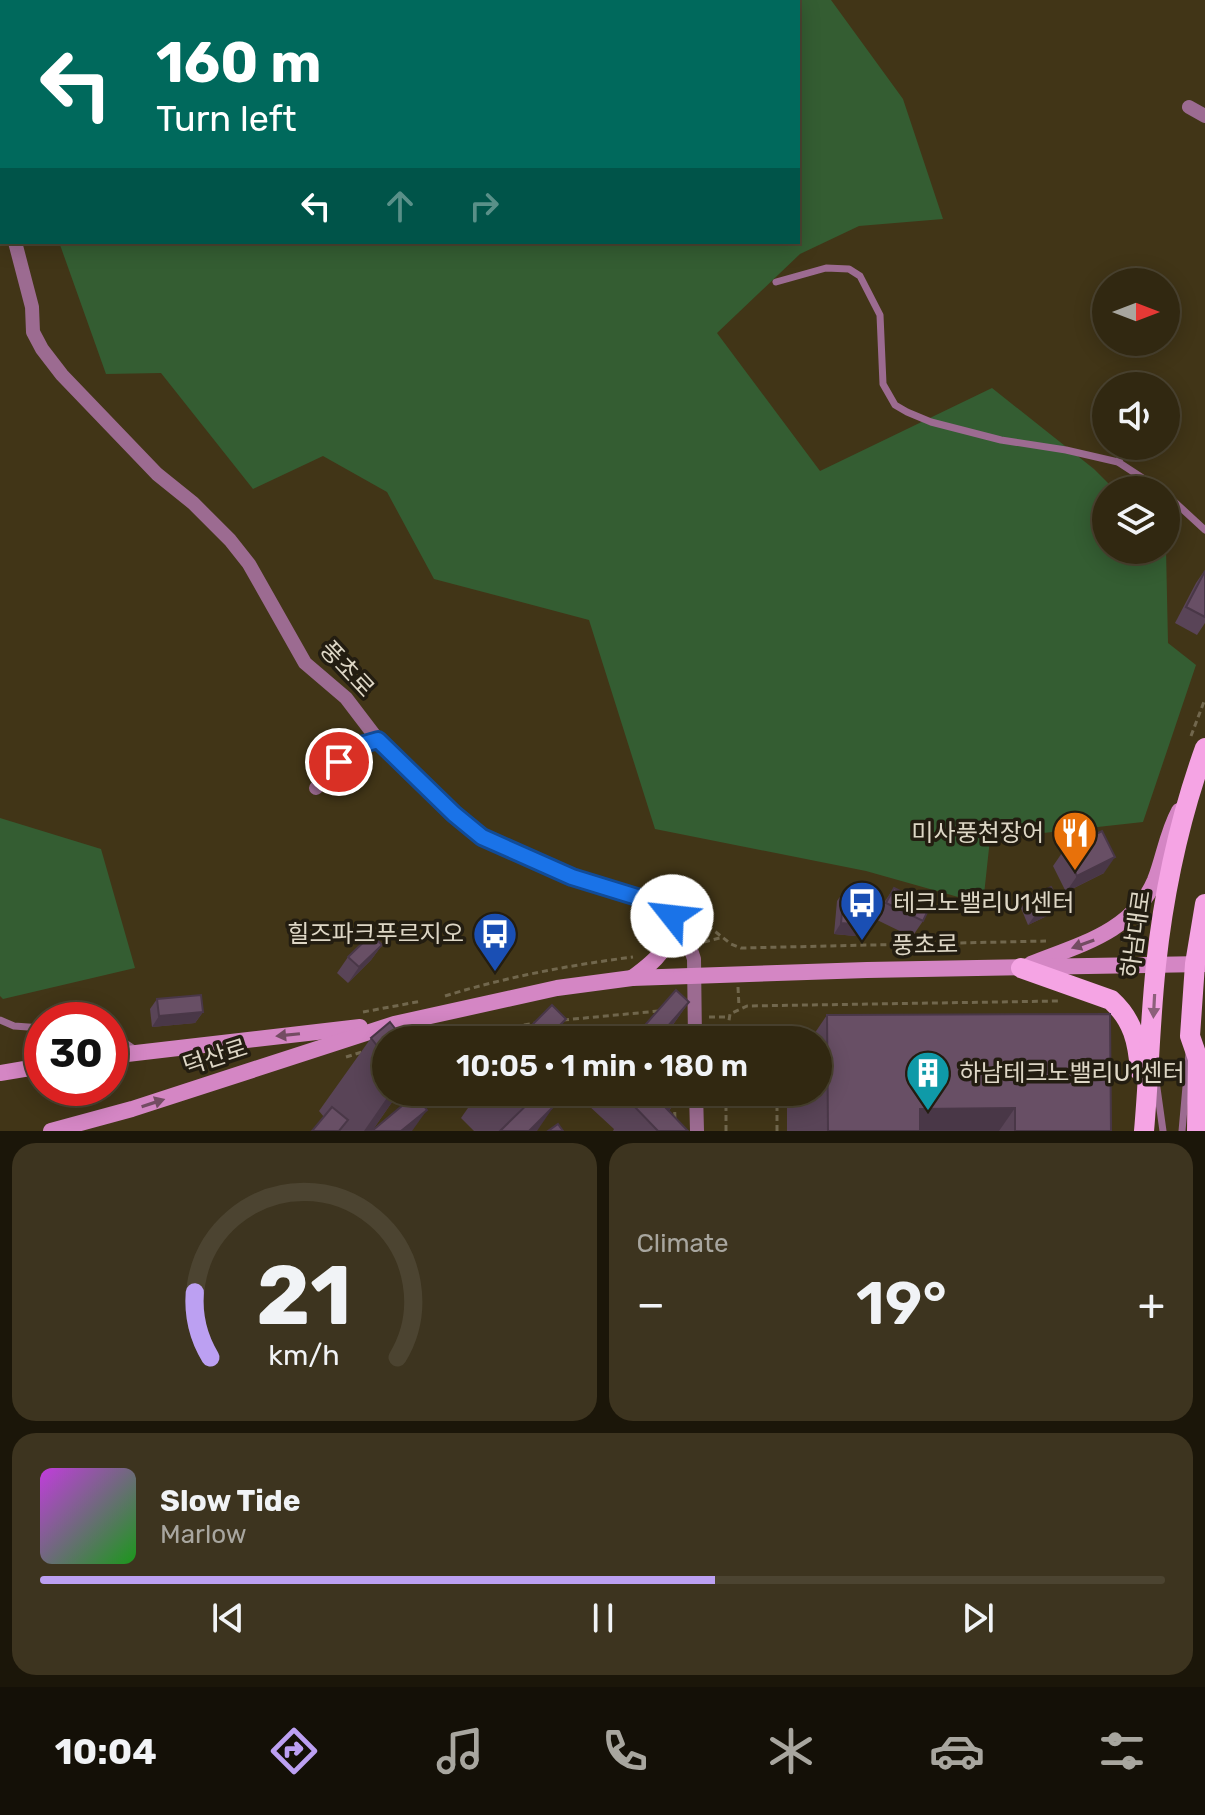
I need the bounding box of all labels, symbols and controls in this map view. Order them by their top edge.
text: 160 m [156,30,322,96]
icon: left [24,32,128,136]
text: Turn left [156,97,297,140]
icon: left [294,184,338,228]
icon: ahead [378,184,422,228]
icon: right [462,184,506,228]
north arrow [1092,268,1180,356]
map controls [1092,268,1180,564]
button: sound [1092,372,1180,460]
button: layers [1092,476,1180,564]
street label: 풍초로 [314,635,380,703]
pin [305,728,373,796]
icon: arrive [317,740,361,784]
restaurant icon: 미사풍천장어 [1051,809,1099,872]
place label: 미사풍천장어 [912,819,1044,847]
position arrow [630,874,714,958]
bus stop icon: 테크노밸리U1센터 [838,879,886,942]
street label: 하남대로 [1116,888,1156,980]
place label: 테크노밸리U1센터 [893,889,1075,917]
bus stop icon: 힐즈파크푸르지오 [471,910,519,973]
place label: 힐즈파크푸르지오 [287,920,464,948]
street label: 풍초로 [892,930,958,960]
one-way arrow [1071,938,1095,950]
one-way arrow [1147,994,1160,1019]
speed limit sign: 30 [24,1002,128,1106]
one-way arrow [275,1028,300,1041]
street label: 덕산로 [179,1033,251,1081]
text: 10:05 · 1 min · 180 m [456,1048,748,1084]
building icon: 하남테크노밸리U1센터 [904,1049,952,1112]
place label: 하남테크노밸리U1센터 [959,1059,1185,1087]
one-way arrow [141,1096,165,1109]
text: Climate [637,1228,729,1259]
text: 21 [257,1246,352,1345]
text: 19° [856,1268,947,1339]
text: − [637,1278,665,1330]
text: + [1138,1278,1165,1330]
text: km/h [269,1338,340,1372]
text: Slow Tide [160,1483,300,1519]
text: Marlow [160,1519,247,1550]
icon: previous [206,1596,250,1640]
icon: pause [581,1596,625,1640]
icon: next [956,1596,1000,1640]
icon: directions [266,1723,322,1779]
icon: music [432,1723,488,1779]
icon: phone [597,1723,653,1779]
icon: climate [763,1723,819,1779]
icon: car [929,1723,985,1779]
icon: filters [1094,1723,1150,1779]
text: 10:04 [55,1730,157,1773]

